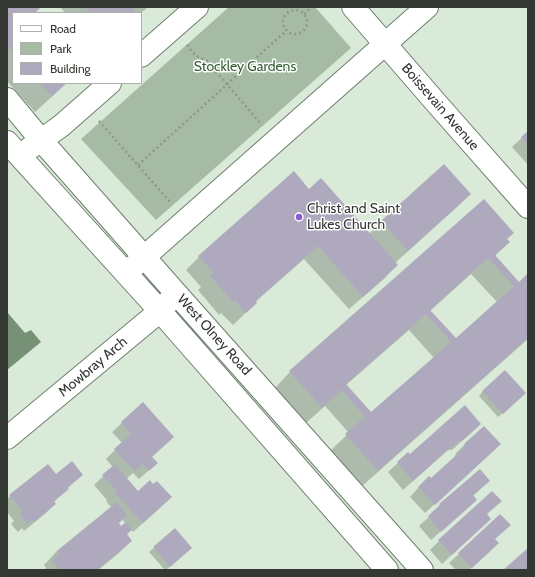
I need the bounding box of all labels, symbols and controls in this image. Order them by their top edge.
legend [12,12,142,84]
text: Road [50,21,76,36]
text: Park [50,41,72,56]
park label: Stockley Gardens [194,59,296,75]
street label: Boissevain Avenue [398,60,482,154]
text: Building [50,61,91,76]
place label: Christ and Saint Lukes Church [307,201,400,234]
marker: Christ and Saint Lukes Church [294,212,304,222]
street label: West Olney Road [173,291,255,379]
street label: Mowbray Arch [55,333,131,401]

